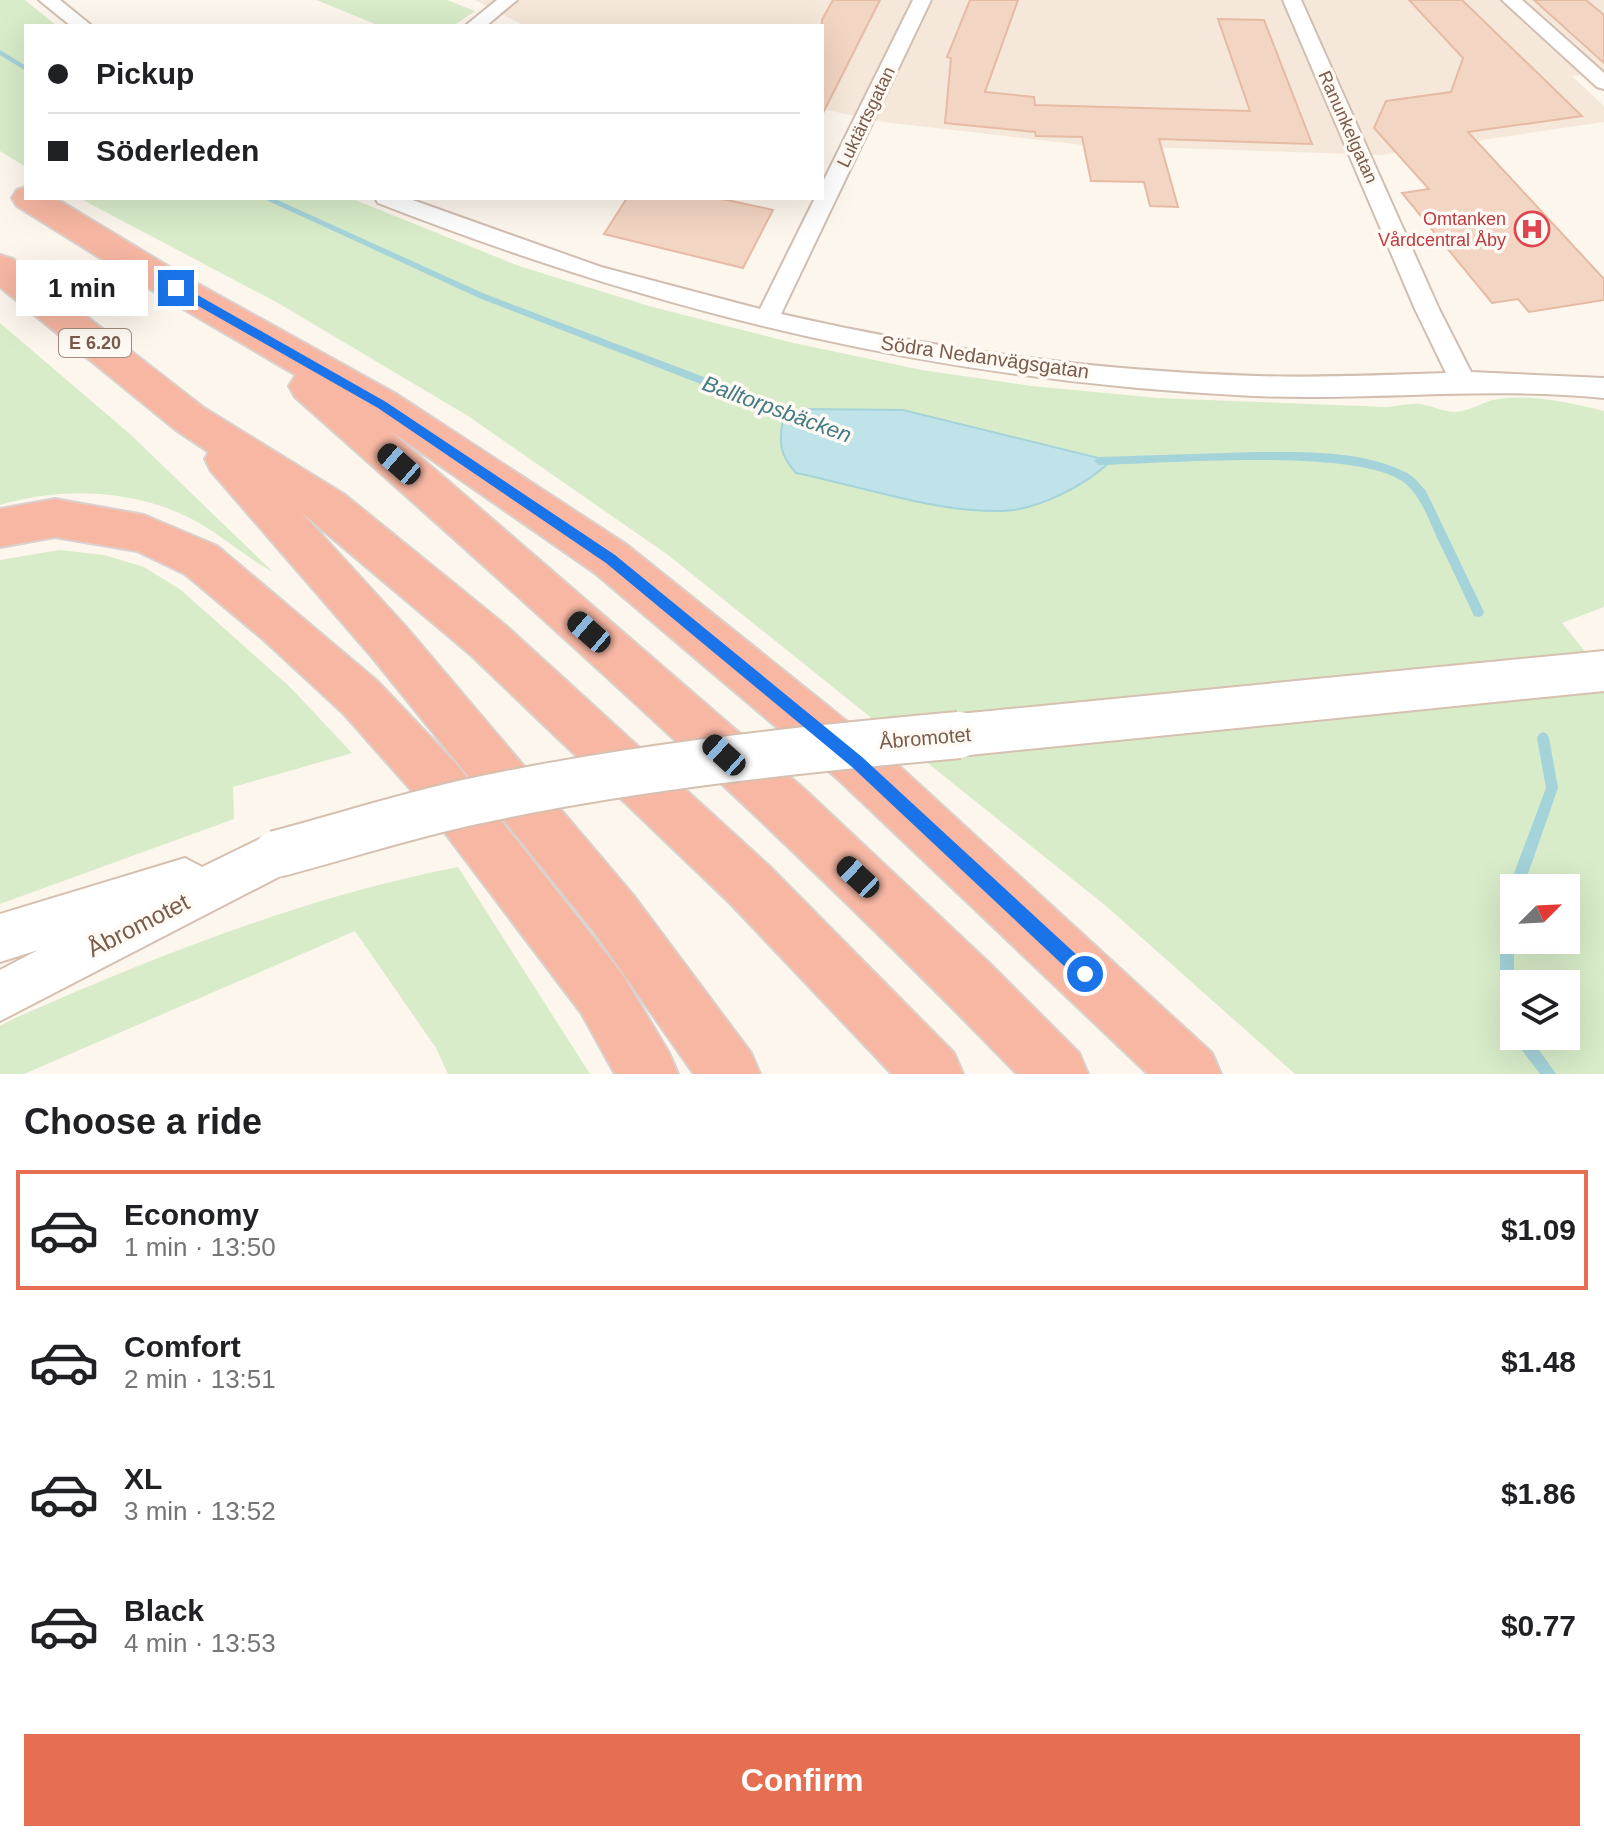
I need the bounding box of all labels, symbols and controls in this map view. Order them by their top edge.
text: Pickup [96,57,194,90]
street label: Luktärtsgatan [833,64,899,170]
street label: Ranunkelgatan [1314,68,1382,186]
text: Söderleden [96,134,259,167]
place label: Omtanken Vårdcentral Åby [1378,209,1506,250]
hospital icon: Omtanken Vårdcentral Åby [1513,210,1551,248]
callout: 1 min [16,260,148,316]
route end [158,270,194,306]
text: 1 min [48,273,116,303]
road number: E 6.20 [59,329,131,357]
street label: Södra Nedanvägsgatan [879,331,1091,383]
water label: Balltorpsbäcken [699,370,855,448]
car [373,439,425,489]
car [563,607,615,657]
street label: Åbromotet [878,723,972,753]
car [698,730,750,780]
car [832,852,884,902]
north arrow [1500,874,1580,954]
map controls [1500,874,1580,1050]
street label: Åbromotet [83,888,194,962]
route start [1067,956,1103,992]
button: layers [1500,970,1580,1050]
text: Choose a ride [24,1101,262,1142]
icon: car [28,1194,100,1266]
text: Economy [124,1198,259,1231]
text: $1.09 [1501,1213,1576,1246]
text: 1 min · 13:50 [124,1232,276,1262]
icon: car [28,1326,100,1398]
text: Comfort [124,1330,241,1363]
text: $1.48 [1501,1345,1576,1378]
text: 2 min · 13:51 [124,1364,276,1394]
icon: car [28,1458,100,1530]
text: XL [124,1462,162,1495]
text: $1.86 [1501,1477,1576,1510]
text: 3 min · 13:52 [124,1496,276,1526]
icon: car [28,1590,100,1662]
text: Black [124,1594,204,1627]
text: $0.77 [1501,1609,1576,1642]
text: 4 min · 13:53 [124,1628,276,1658]
button: Confirm [24,1734,1580,1826]

